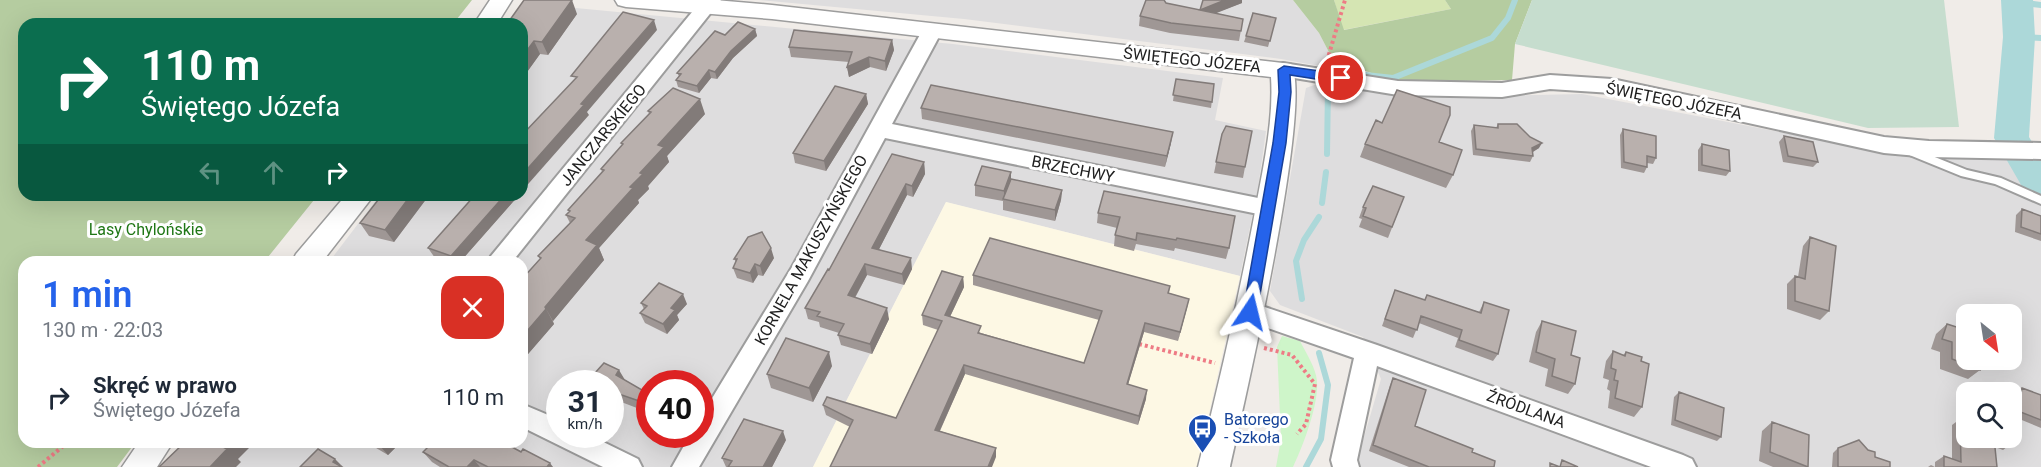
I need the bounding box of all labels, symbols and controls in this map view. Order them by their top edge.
text: 110 m [141,41,260,90]
icon: right [42,42,120,120]
street label: ŚWIĘTEGO JÓZEFA [1122,42,1262,77]
pin [1315,52,1366,103]
icon: arrive [1324,61,1357,94]
street label: ŚWIĘTEGO JÓZEFA [1604,78,1744,124]
street label: JANCZARSKIEGO [556,80,650,190]
text: Świętego Józefa [141,91,340,123]
street label: KORNELA MAKUSZYŃSKIEGO [751,152,871,348]
street label: BRZECHWY [1030,152,1116,186]
icon: left [194,156,227,189]
icon: ahead [257,156,290,189]
icon: right [320,156,353,189]
park label: Lasy Chylońskie [89,220,203,239]
text: 1 min [42,274,132,316]
button: close [441,276,504,339]
position arrow [1218,280,1282,344]
north arrow [1956,304,2022,370]
map controls [1956,304,2022,448]
text: 130 m · 22:03 [42,318,163,342]
speed limit sign: 40 [636,370,714,448]
text: Skręć w prawo [93,373,237,398]
icon: right [42,381,75,414]
button: search [1956,382,2022,448]
text: 31 [568,384,602,419]
text: 110 m [442,385,504,410]
street label: ŹRÓDLANA [1484,385,1569,432]
text: Świętego Józefa [93,398,241,422]
place label: Batorego - Szkoła [1224,410,1289,447]
bus stop icon: Batorego - Szkoła [1187,412,1219,454]
text: km/h [567,415,603,433]

